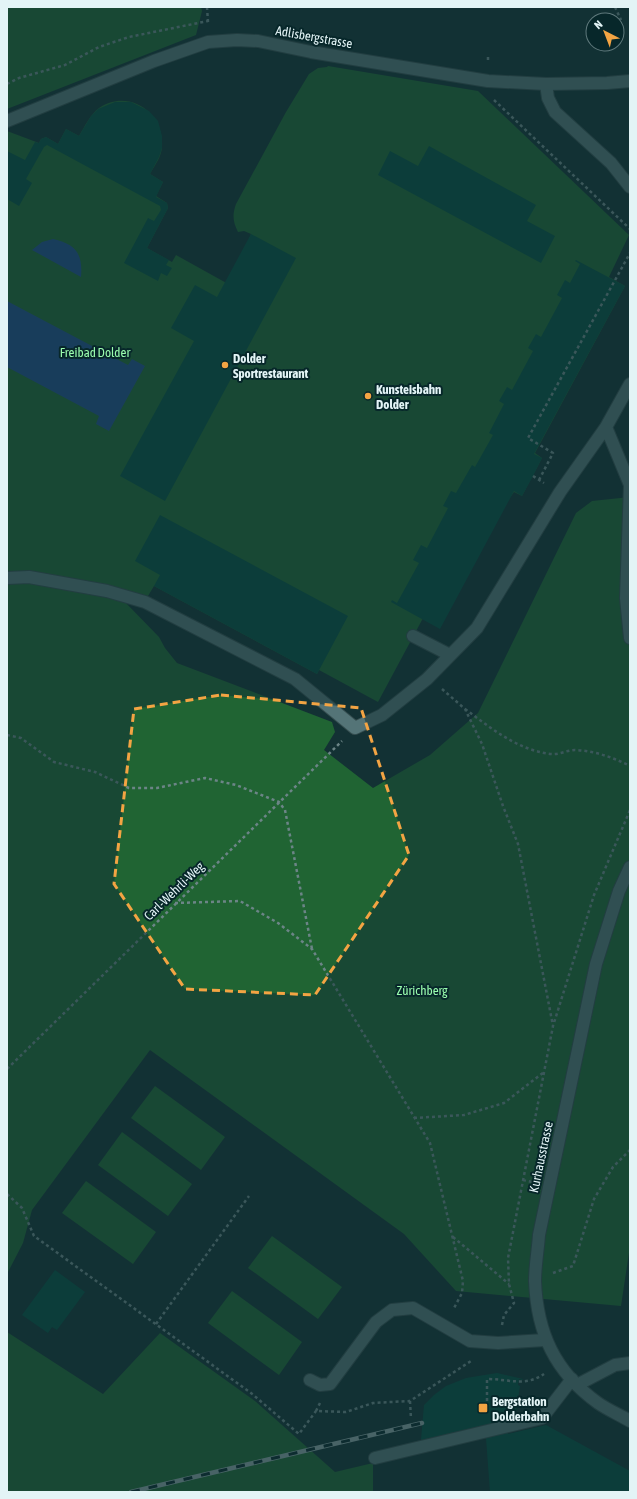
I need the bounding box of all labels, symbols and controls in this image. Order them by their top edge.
north arrow [585,12,625,52]
text: N [592,18,605,31]
street label: Adlisbergstrasse [274,23,354,51]
park label: Freibad Dolder [60,345,130,360]
place label: Dolder Sportrestaurant [233,351,309,381]
marker: Dolder Sportrestaurant [220,360,230,370]
place label: Kunsteisbahn Dolder [376,382,441,412]
marker: Kunsteisbahn Dolder [363,391,373,401]
street label: Carl-Wehrli-Weg [141,858,207,923]
park label: Zürichberg [396,983,448,998]
street label: Kurhausstrasse [526,1120,556,1194]
place label: Bergstation Dolderbahn [492,1394,549,1424]
marker: Bergstation Dolderbahn [477,1402,489,1414]

